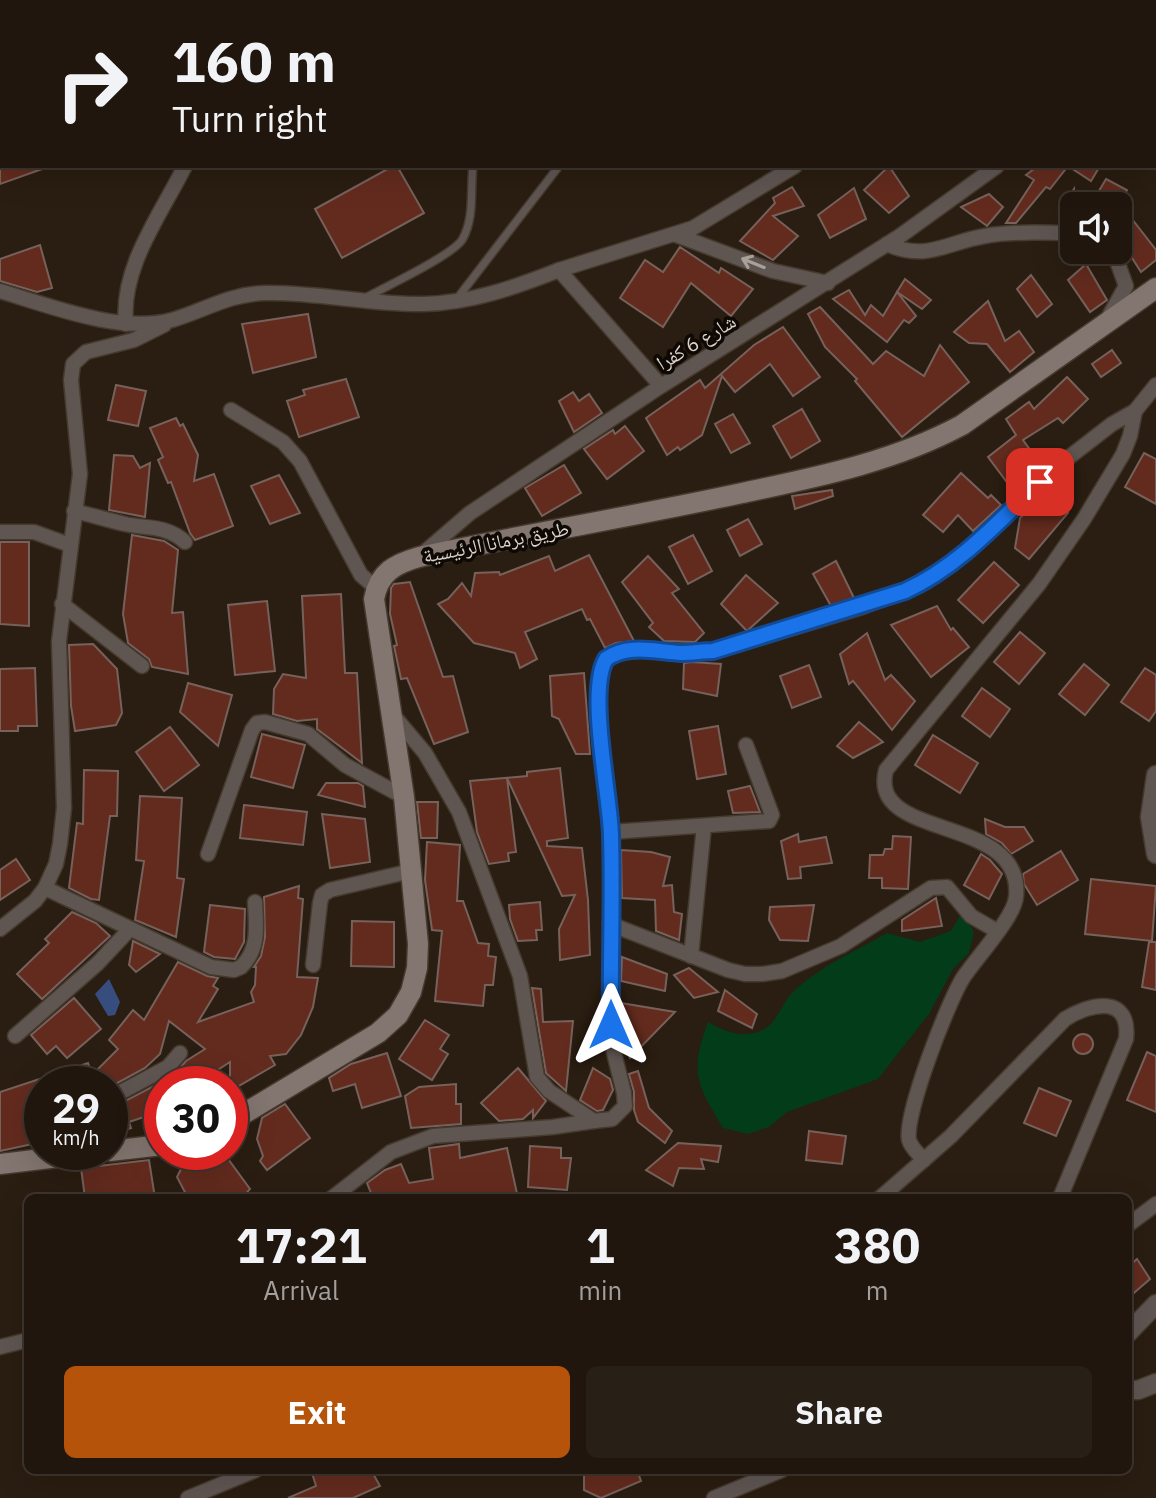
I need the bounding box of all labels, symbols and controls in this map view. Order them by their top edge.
text: 160 m [172,25,336,97]
icon: right [40,32,144,136]
text: Turn right [172,95,328,142]
map controls [1060,192,1132,264]
button: sound [1060,192,1132,264]
one-way arrow [741,255,766,269]
street label: شارع 6 كفرا [651,307,741,376]
pin [1006,448,1074,516]
icon: arrive [1018,460,1062,504]
street label: طريق برمانا الرئيسية [421,514,571,569]
position arrow [569,983,653,1067]
speed limit sign: 30 [144,1066,248,1170]
text: 29 [52,1082,100,1134]
text: km/h [52,1124,100,1151]
text: 17:21 [236,1214,367,1276]
text: 1 [586,1214,615,1276]
text: 380 [834,1214,920,1276]
text: Arrival [263,1273,339,1307]
text: min [578,1273,622,1307]
text: m [866,1273,888,1307]
button: Exit [64,1366,570,1458]
button: Share [586,1366,1092,1458]

